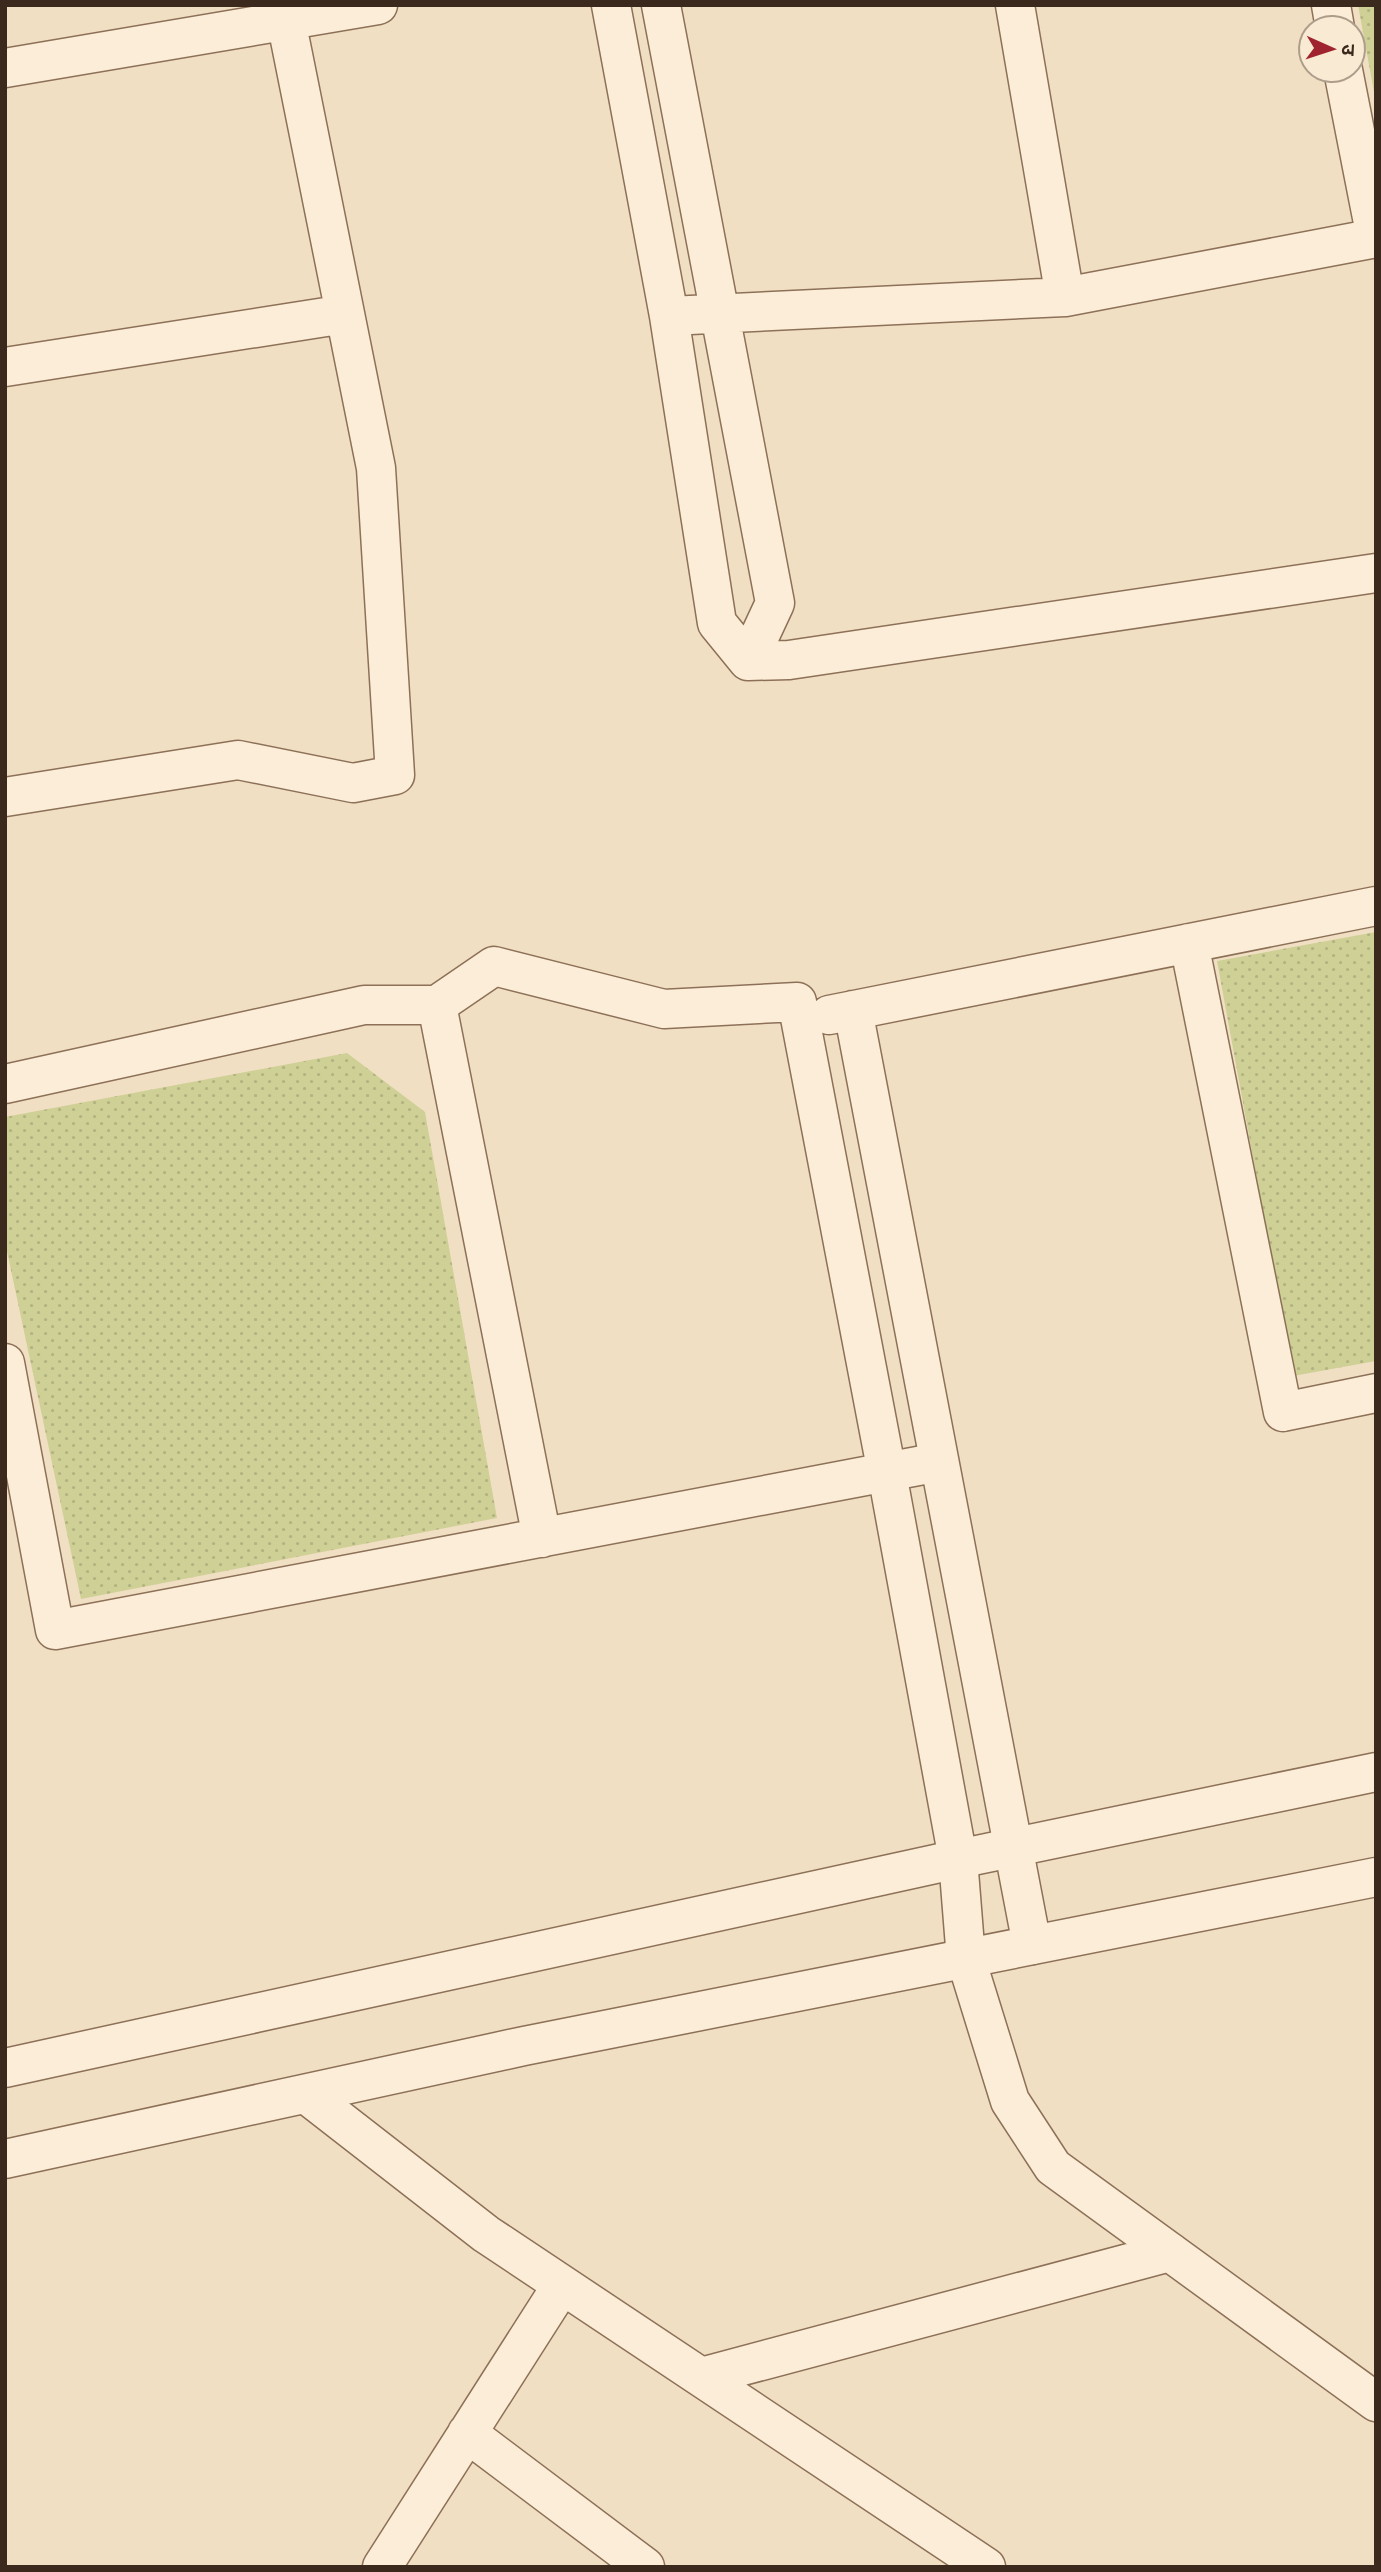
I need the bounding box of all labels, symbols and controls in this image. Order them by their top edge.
north arrow [1297,14,1367,84]
text: उ [1337,44,1361,57]

